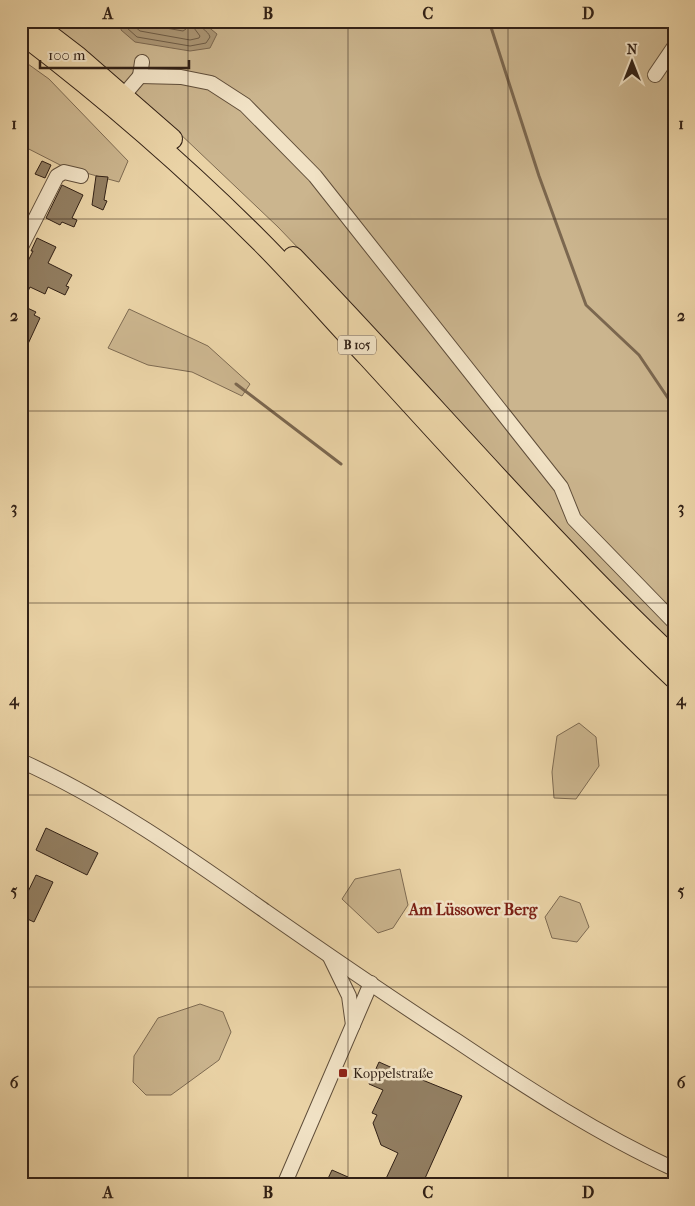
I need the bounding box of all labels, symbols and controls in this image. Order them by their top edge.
text: A [102,4,114,23]
text: B [263,4,273,23]
text: C [423,4,434,23]
text: D [582,4,594,23]
scale bar [40,38,189,70]
north arrow [608,38,658,88]
text: N [627,41,638,58]
text: 100 m [48,46,86,64]
text: 1 [11,114,17,133]
text: 1 [678,114,684,133]
text: 2 [10,306,18,325]
text: 2 [677,306,685,325]
road number: B 105 [338,336,376,354]
text: 3 [11,498,17,518]
text: 3 [678,498,684,518]
text: 4 [8,690,20,710]
text: 4 [675,690,687,710]
text: 5 [11,881,18,900]
text: 5 [678,881,685,900]
district label: Am Lüssower Berg [408,900,538,920]
place label: Koppelstraße [353,1065,433,1082]
marker: Koppelstraße [337,1067,349,1079]
text: 6 [10,1073,19,1092]
text: 6 [677,1073,686,1092]
text: A [102,1183,114,1202]
text: B [263,1183,273,1202]
text: C [423,1183,434,1202]
text: D [582,1183,594,1202]

